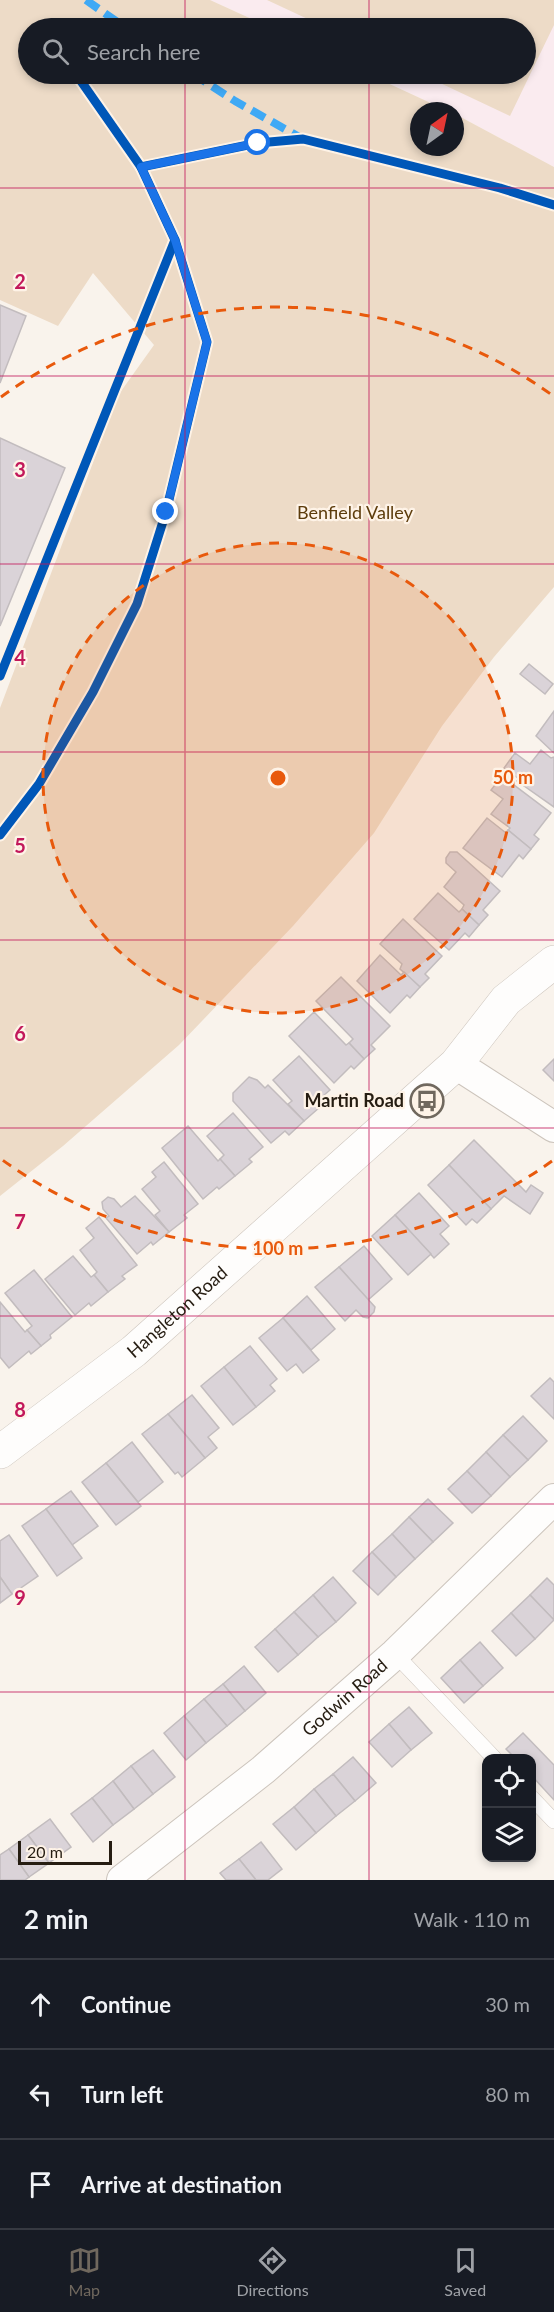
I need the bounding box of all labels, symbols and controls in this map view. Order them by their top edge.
search box [18,18,536,84]
icon: search [39,35,72,68]
text: Search here [87,38,200,65]
north arrow [410,102,464,156]
route start [244,129,270,155]
text: 2 [14,269,26,293]
text: 3 [14,457,26,481]
route end [152,498,178,524]
park label: Benfield Valley [297,501,414,523]
text: 4 [14,645,26,669]
text: 50 m [493,766,533,788]
centre of rings [268,768,288,788]
text: 5 [14,833,26,857]
text: 6 [14,1021,26,1045]
bus stop icon: Martin Road [409,1083,445,1119]
place label: Martin Road [305,1089,404,1111]
text: 7 [14,1209,26,1233]
text: 100 m [253,1237,303,1259]
street label: Hangleton Road [122,1261,231,1362]
text: 8 [14,1397,26,1421]
text: 9 [14,1585,26,1609]
street label: Godwin Road [297,1654,392,1741]
map controls [482,1754,536,1862]
button: locate [482,1754,536,1808]
button: layers [482,1808,536,1862]
scale bar [18,1838,112,1866]
text: 20 m [27,1842,63,1861]
text: 2 min [24,1903,88,1935]
text: Walk · 110 m [414,1907,530,1931]
icon: ahead [24,1988,57,2021]
text: Continue [81,1991,171,2018]
text: 30 m [485,1992,530,2016]
icon: left [24,2078,57,2111]
text: Turn left [81,2081,163,2108]
text: 80 m [485,2082,530,2106]
icon: arrive [24,2168,57,2201]
text: Arrive at destination [81,2171,282,2198]
tab: Map [68,2244,101,2299]
tab: Directions [236,2244,309,2299]
tab: Saved [444,2244,486,2299]

